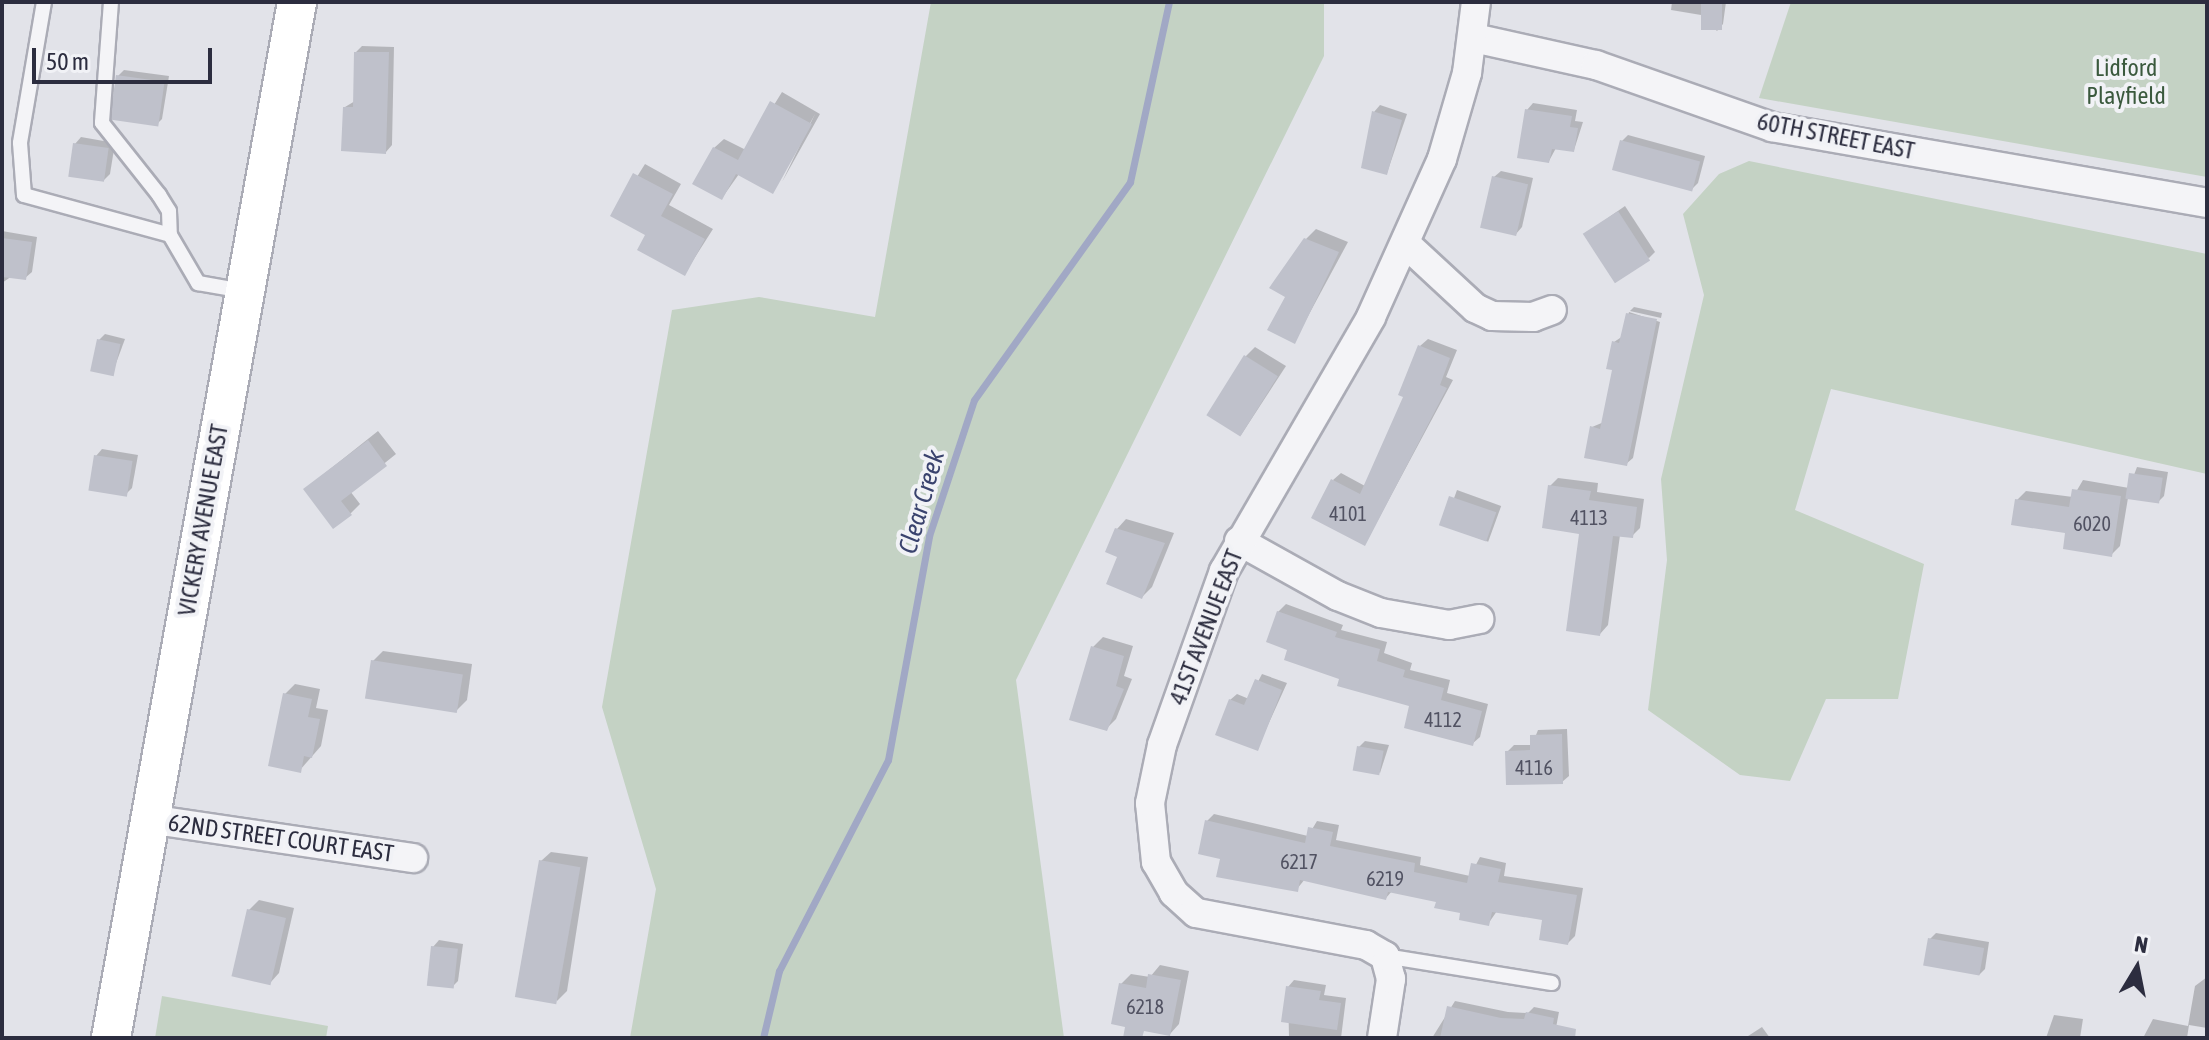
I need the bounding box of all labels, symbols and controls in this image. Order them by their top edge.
scale bar [36,32,216,82]
text: 50 m [46,48,89,75]
park label: Lidford Playfield [2086,54,2166,110]
street label: 60TH STREET EAST [1755,107,1917,165]
street label: VICKERY AVENUE EAST [172,422,234,618]
water label: Clear Creek [892,447,952,557]
house number: 4101 [1329,501,1367,525]
house number: 4113 [1570,505,1608,529]
house number: 6020 [2073,511,2111,535]
street label: 41ST AVENUE EAST [1163,545,1249,709]
house number: 4112 [1424,707,1462,731]
house number: 4116 [1515,755,1553,779]
street label: 62ND STREET COURT EAST [166,808,396,868]
house number: 6217 [1280,849,1318,873]
house number: 6219 [1366,866,1404,890]
north arrow [2097,928,2177,1008]
text: N [2133,930,2150,958]
house number: 6218 [1126,994,1164,1018]

